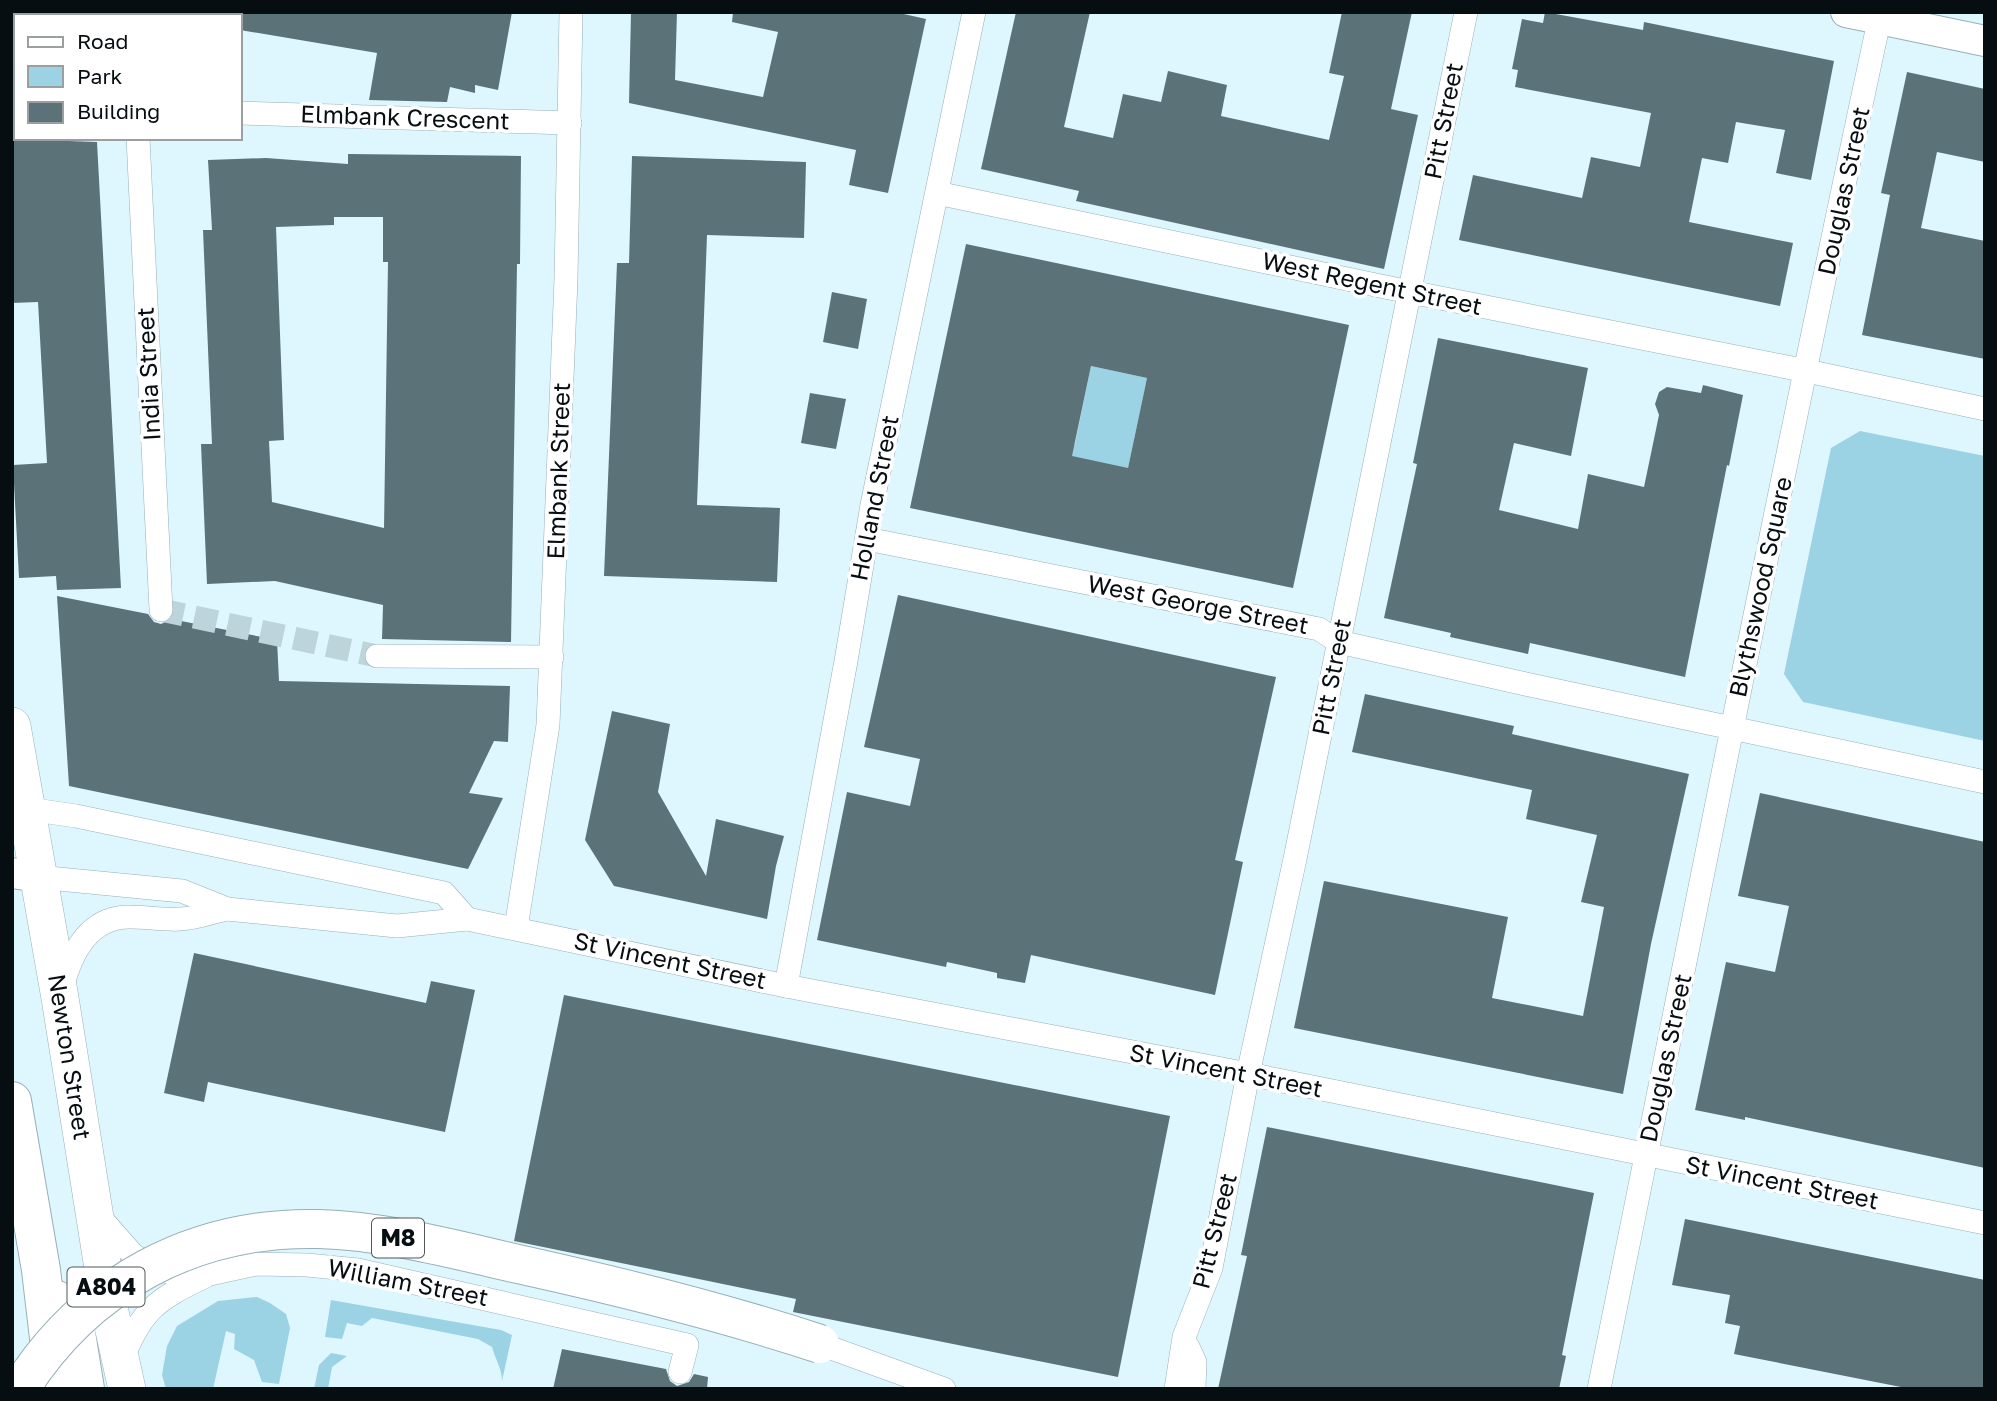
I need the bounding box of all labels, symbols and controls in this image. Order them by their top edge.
legend [14,14,242,140]
text: Road [77,28,128,54]
street label: Pitt Street [1417,60,1468,181]
text: Park [77,63,123,89]
text: Building [77,98,160,124]
street label: Elmbank Crescent [300,98,510,135]
street label: Douglas Street [1811,104,1875,278]
street label: West Regent Street [1260,245,1485,320]
street label: India Street [130,306,165,442]
street label: Elmbank Street [540,382,575,560]
street label: Holland Street [843,412,904,583]
street label: Blythswood Square [1722,474,1797,700]
street label: West George Street [1085,568,1311,639]
street label: Pitt Street [1305,616,1356,737]
street label: St Vincent Street [571,925,769,994]
street label: Douglas Street [1633,971,1697,1145]
street label: Newton Street [43,972,98,1142]
street label: St Vincent Street [1127,1037,1325,1102]
street label: St Vincent Street [1683,1149,1881,1214]
street label: Pitt Street [1185,1170,1242,1291]
road number: M8 [372,1218,424,1258]
street label: William Street [325,1252,491,1311]
road number: A804 [68,1268,144,1306]

